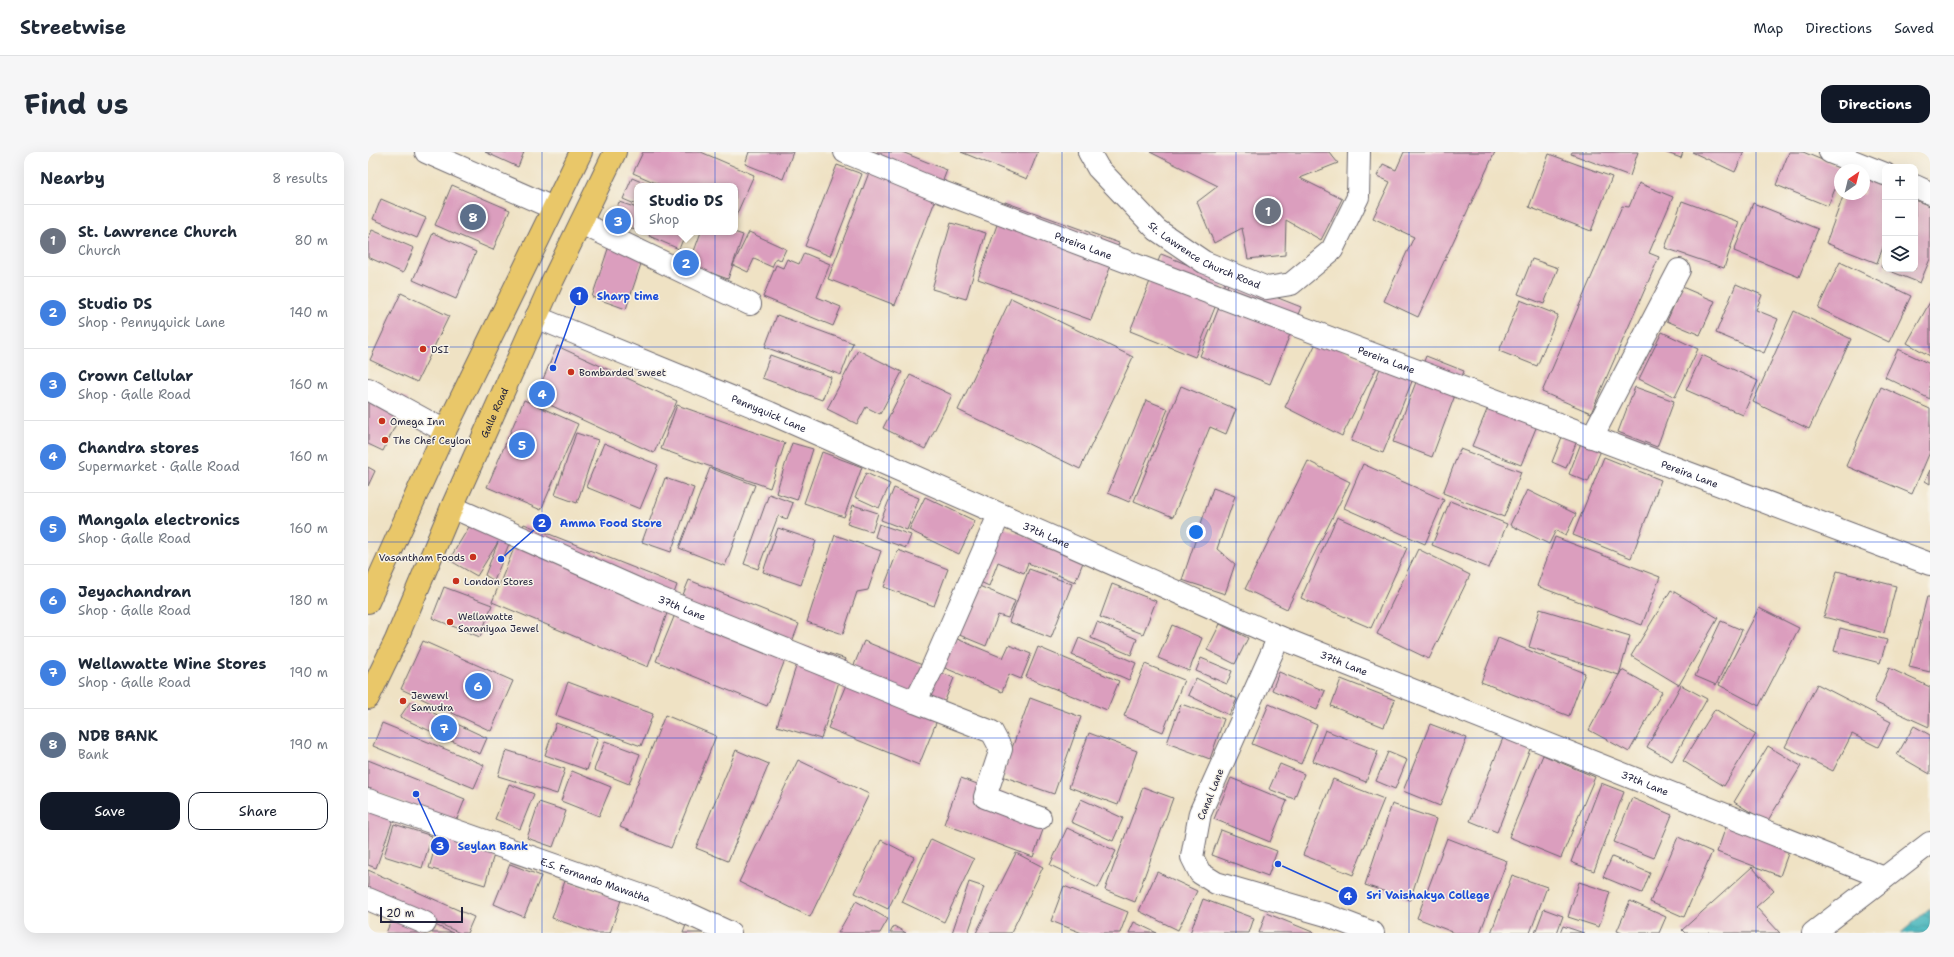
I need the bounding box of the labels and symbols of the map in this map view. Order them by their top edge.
north arrow [1834,164,1870,200]
pin: 1 [1255,196,1281,226]
pin: 8 [460,202,486,232]
pin: 3 [605,206,631,236]
street label: St. Lawrence Church Road [1145,219,1263,292]
street label: Pereira Lane [1053,229,1114,263]
pin: 2 [673,248,699,278]
callout: Sharp time [569,284,667,307]
text: 1 [576,288,582,304]
text: Sharp time [597,289,660,304]
place label: DSI [431,343,449,356]
street label: Pereira Lane [1356,343,1417,377]
marker: DSI [418,344,428,354]
place label: Bombarded sweet [579,366,666,379]
marker: Bombarded sweet [566,367,576,377]
pin: 4 [529,379,555,409]
street label: Galle Road [478,385,512,440]
street label: Pennyquick Lane [729,392,809,435]
place label: Omega Inn [390,415,445,428]
marker: Omega Inn [377,416,387,426]
pin: 5 [509,430,535,460]
place label: The Chef Ceylon [393,434,471,447]
marker: The Chef Ceylon [380,435,390,445]
street label: Pereira Lane [1659,457,1720,491]
callout: Amma Food Store [532,511,670,534]
text: 2 [538,515,547,531]
text: Amma Food Store [560,516,663,531]
street label: 37th Lane [1021,519,1072,551]
your location [1186,522,1206,542]
place label: Vasantham Foods [379,551,465,564]
marker: Vasantham Foods [468,552,478,562]
place label: London Stores [464,575,533,588]
marker: London Stores [451,576,461,586]
street label: 37th Lane [656,592,708,623]
place label: Wellawatte Saraniyaa Jewel [458,610,539,635]
marker: Wellawatte Saraniyaa Jewel [445,617,455,627]
street label: 37th Lane [1318,648,1370,679]
pin: 6 [465,671,491,701]
place label: Jewewl Samudra [411,689,454,714]
marker: Jewewl Samudra [398,696,408,706]
pin: 7 [431,713,457,743]
street label: Canal Lane [1194,766,1227,822]
street label: 37th Lane [1619,768,1671,799]
callout: Seylan Bank [430,835,536,858]
text: 3 [436,838,444,854]
text: Seylan Bank [458,839,528,854]
street label: E.S. Fernando Mawatha [539,855,653,905]
callout: Sri Vaishakya College [1338,884,1498,907]
text: 4 [1344,888,1353,904]
text: Sri Vaishakya College [1366,888,1490,903]
scale bar [380,905,463,924]

